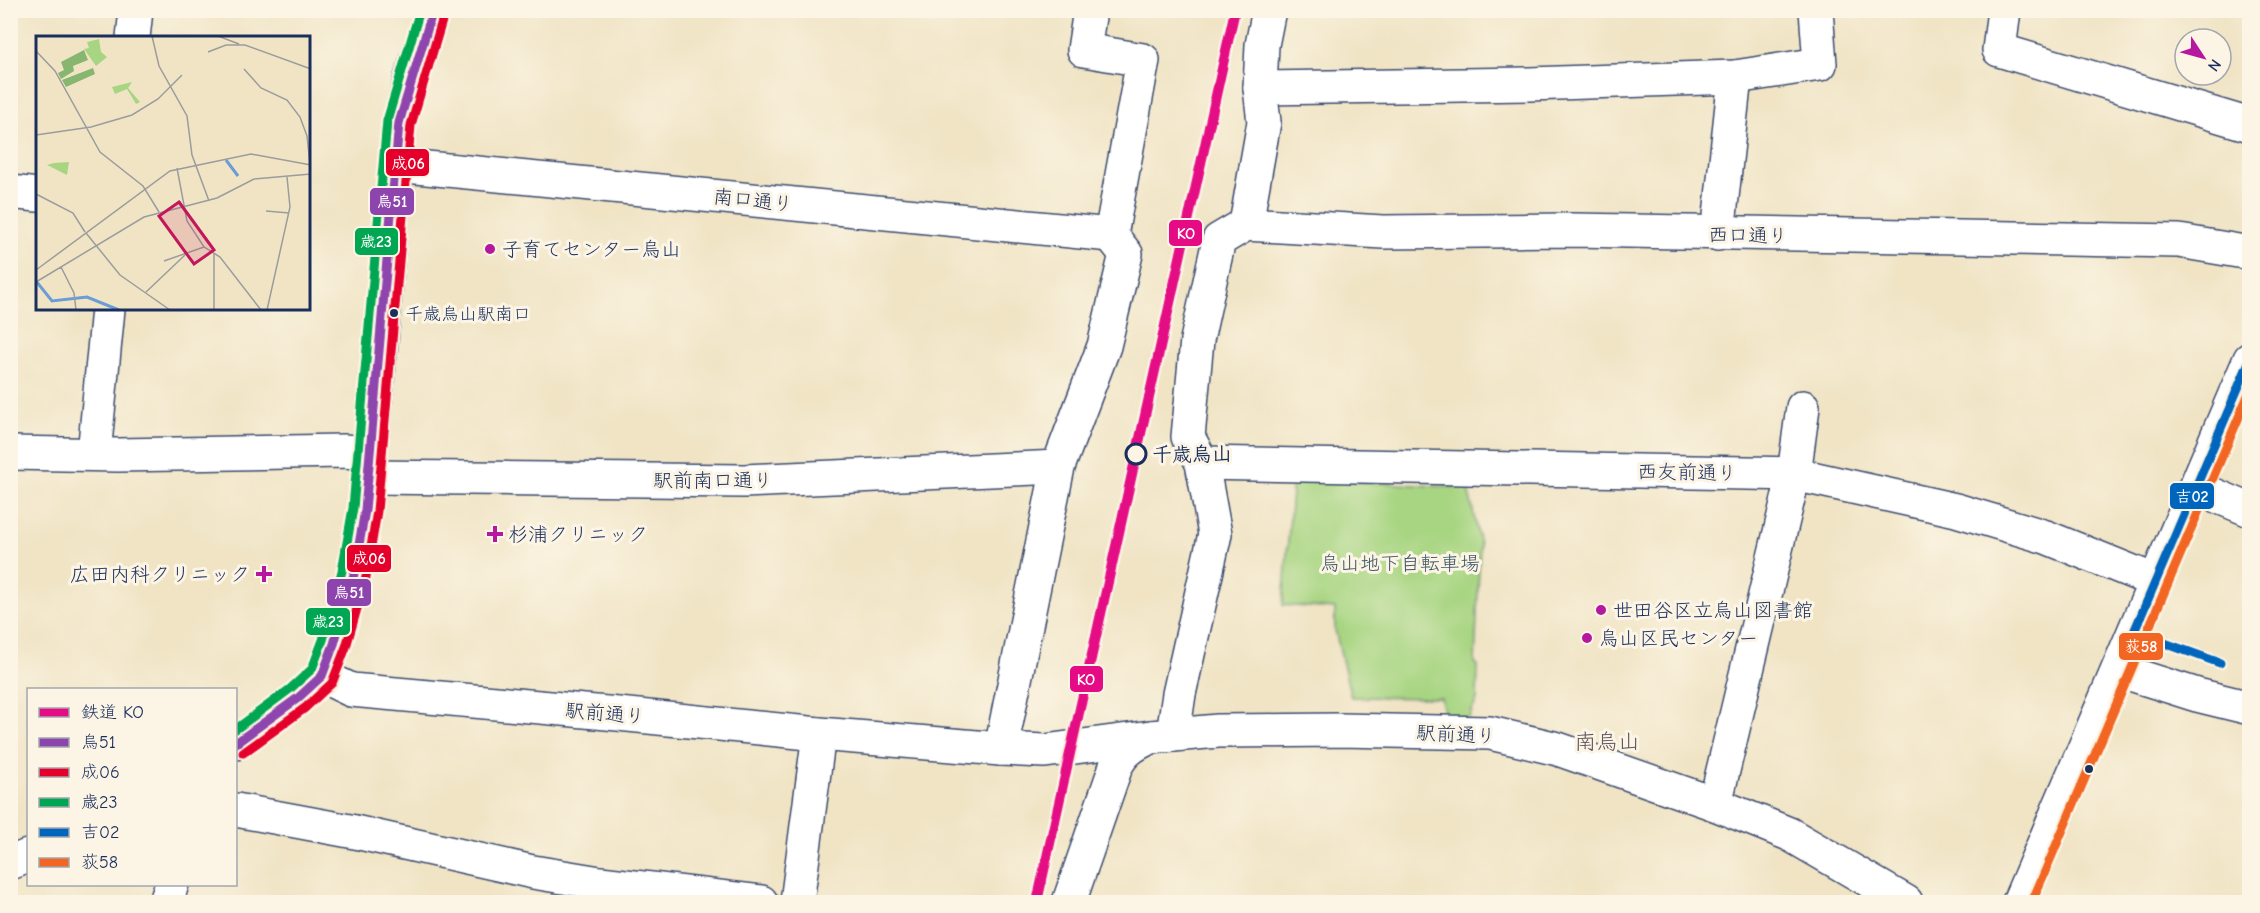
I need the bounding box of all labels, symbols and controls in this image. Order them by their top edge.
north arrow [2173,27,2233,87]
inset map [36,36,310,310]
text: N [2204,56,2225,75]
line badge: 成06 [385,148,430,177]
text: 成06 [391,155,425,173]
street label: 南口通り [712,185,794,216]
line badge: 烏51 [369,187,415,216]
text: 烏51 [377,193,407,211]
line badge: KO [1168,219,1203,247]
street label: 西口通り [1708,223,1788,248]
text: KO [1177,225,1195,243]
line badge: 歳23 [354,227,399,256]
text: 歳23 [360,233,392,251]
place label: 子育てセンター烏山 [502,238,681,261]
marker: 子育てセンター烏山 [483,242,497,256]
place label: 千歳烏山駅南口 [405,304,531,325]
marker: 千歳烏山駅南口 [388,307,400,319]
marker: 千歳烏山 [1125,443,1147,465]
place label: 千歳烏山 [1152,443,1232,466]
street label: 西友前通り [1637,460,1737,485]
street label: 駅前南口通り [653,469,773,492]
line badge: 吉02 [2169,482,2215,510]
text: 吉02 [2175,488,2209,506]
place label: 杉浦クリニック [508,523,648,546]
marker: 杉浦クリニック [486,525,504,543]
line badge: 成06 [346,544,392,573]
text: 成06 [352,550,386,568]
park label: 烏山地下自転車場 [1320,552,1480,575]
place label: 広田内科クリニック [70,563,250,586]
marker: 広田内科クリニック [255,565,273,583]
line badge: 烏51 [326,578,372,607]
text: 烏51 [334,584,364,602]
place label: 世田谷区立烏山図書館 [1613,599,1813,622]
marker: 世田谷区立烏山図書館 [1594,603,1608,617]
line badge: 歳23 [305,607,351,636]
text: 歳23 [312,613,344,631]
place label: 烏山区民センター [1599,627,1758,650]
marker: 烏山区民センター [1580,631,1594,645]
line badge: 荻58 [2118,632,2164,661]
text: 荻58 [2125,638,2157,656]
line badge: KO [1069,665,1104,693]
text: KO [1077,671,1095,689]
legend [27,688,237,886]
street label: 駅前通り [564,699,646,728]
text: 鉄道 KO [81,702,144,723]
street label: 駅前通り [1415,721,1497,748]
district label: 南烏山 [1574,729,1640,755]
text: 烏51 [81,732,116,753]
text: 成06 [81,762,120,783]
unlabelled marker [2083,763,2095,775]
text: 歳23 [81,792,118,813]
text: 吉02 [81,822,119,843]
text: 荻58 [81,852,118,873]

